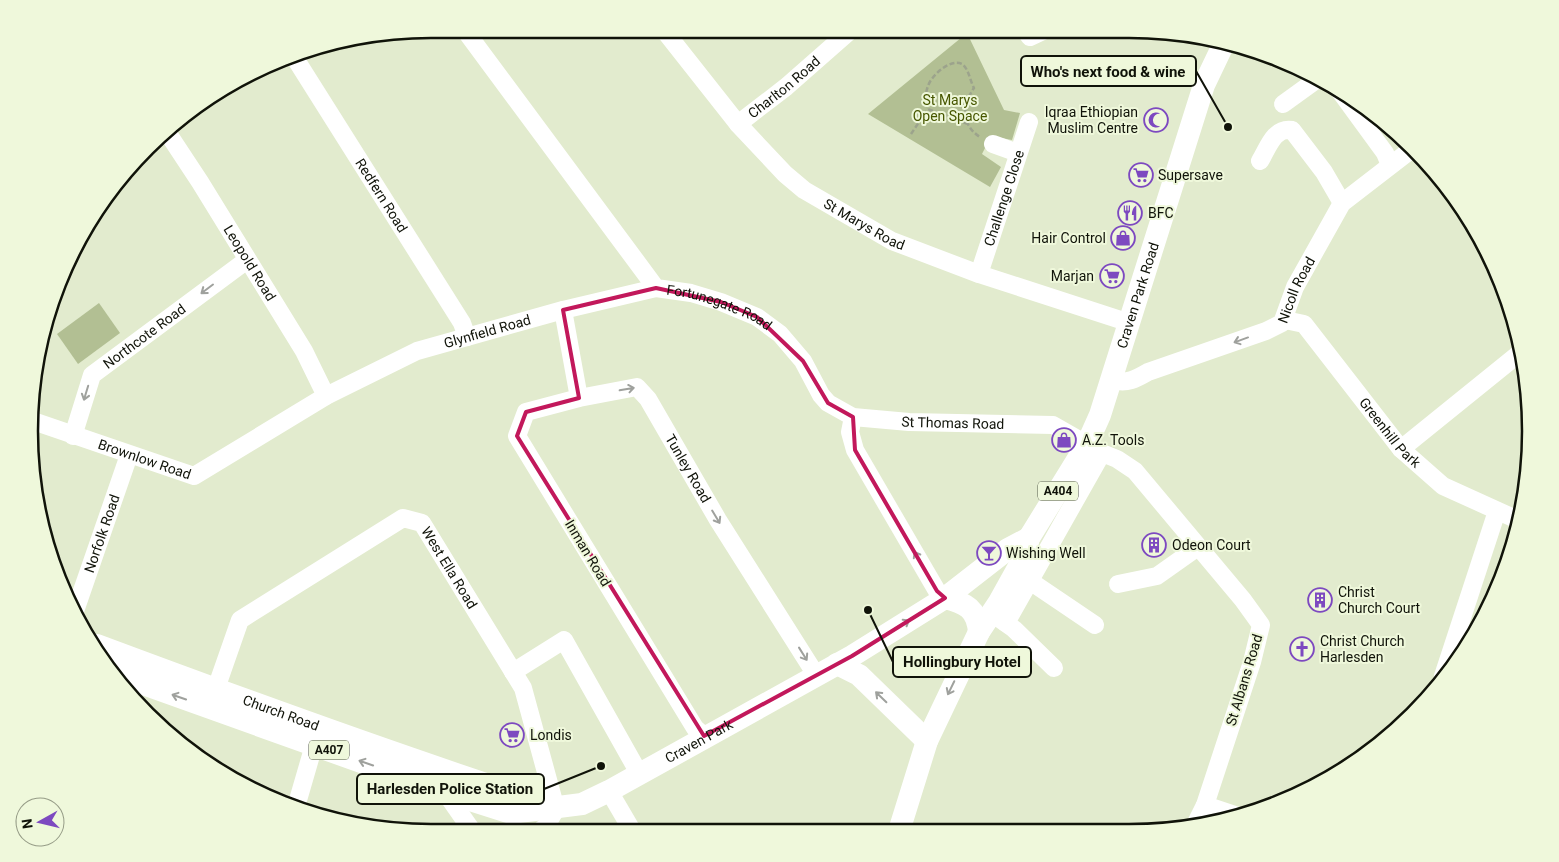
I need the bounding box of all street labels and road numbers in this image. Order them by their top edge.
street label: Charlton Road [745,53,823,121]
street label: Challenge Close [981,148,1027,248]
street label: Redfern Road [352,156,411,235]
street label: St Marys Road [821,195,907,253]
street label: Leopold Road [221,222,279,304]
street label: Craven Park Road [1114,240,1162,350]
street label: Nicoll Road [1275,254,1318,325]
street label: Fortunegate Road [666,282,775,333]
street label: Northcote Road [100,300,189,372]
street label: Glynfield Road [442,311,533,351]
street label: Greenhill Park [1356,394,1425,471]
street label: St Thomas Road [901,413,1004,432]
street label: Tunley Road [662,431,714,505]
street label: Brownlow Road [96,436,193,482]
road number: A404 [1038,482,1078,501]
street label: Norfolk Road [81,492,123,575]
street label: Inman Road [562,517,614,589]
street label: West Ella Road [418,524,480,611]
street label: St Albans Road [1222,632,1266,728]
street label: Church Road [241,692,321,734]
street label: Craven Park [662,716,736,766]
road number: A407 [309,740,349,760]

